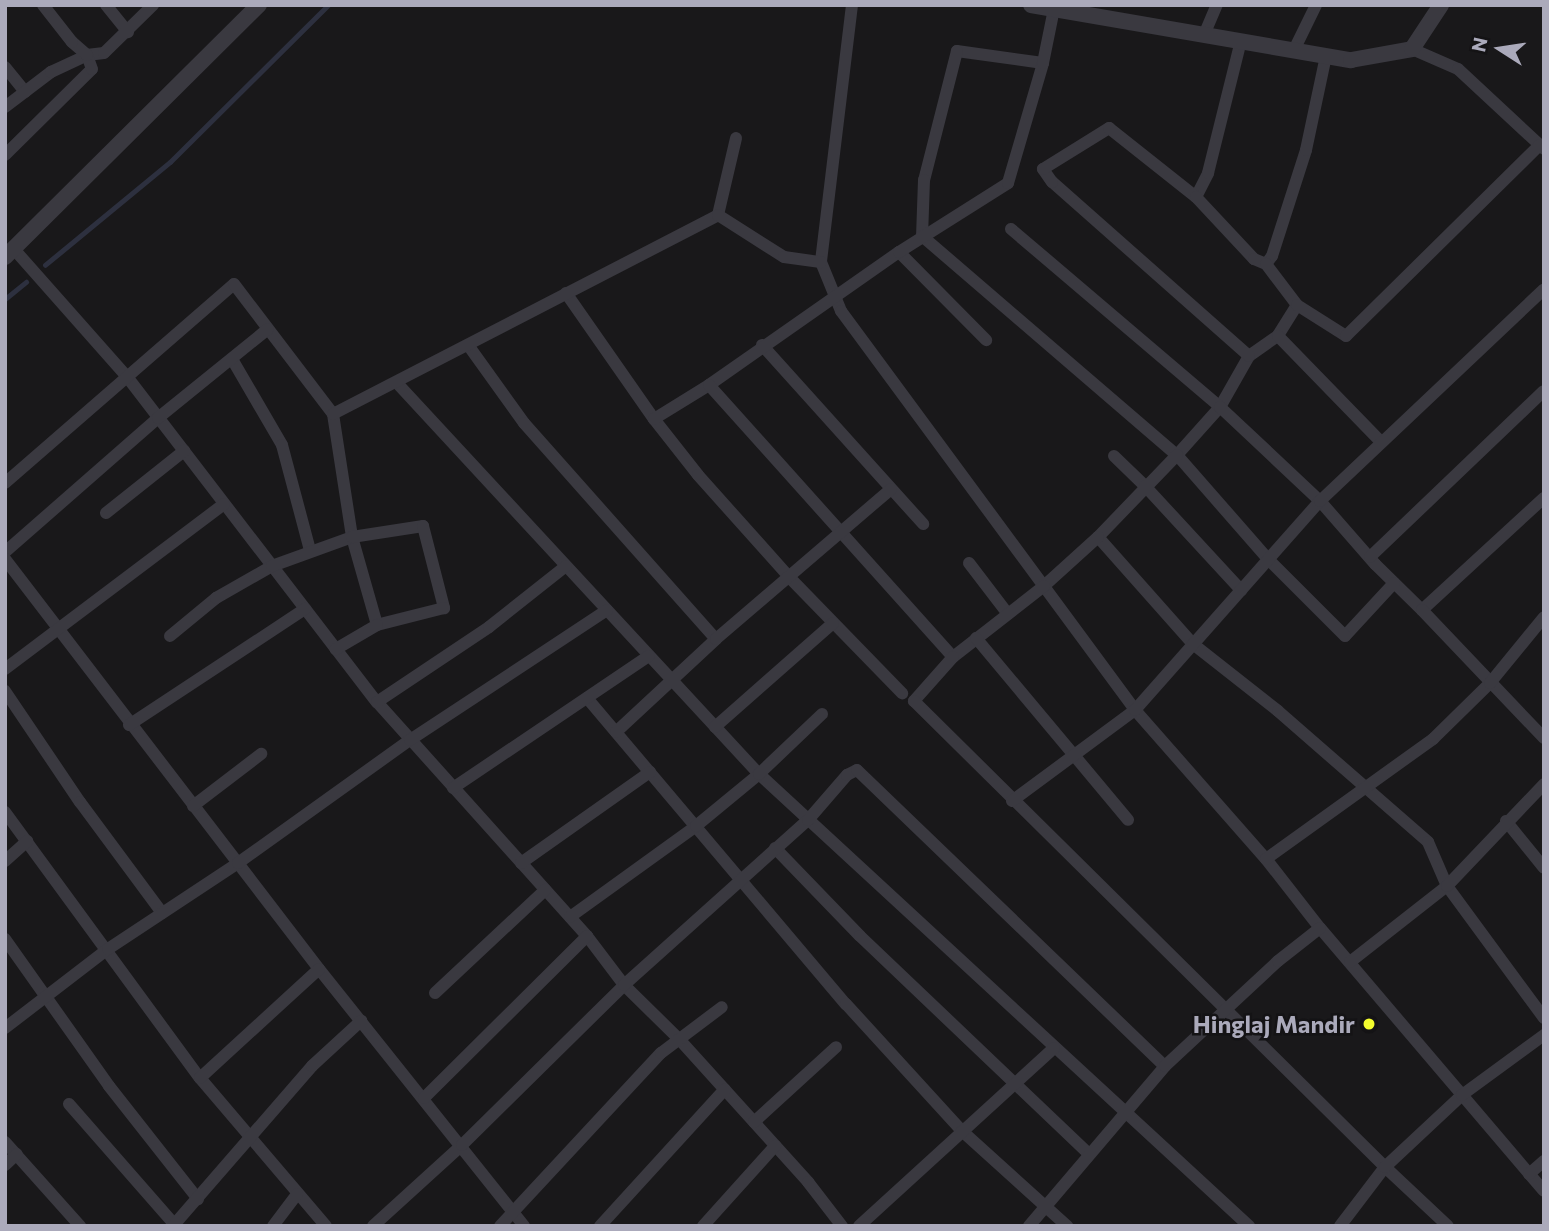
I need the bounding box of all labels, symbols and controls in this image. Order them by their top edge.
north arrow [1465,14,1535,84]
text: N [1466,35,1492,54]
place label: Hinglaj Mandir [1193,1010,1355,1038]
marker: Hinglaj Mandir [1361,1016,1377,1032]

